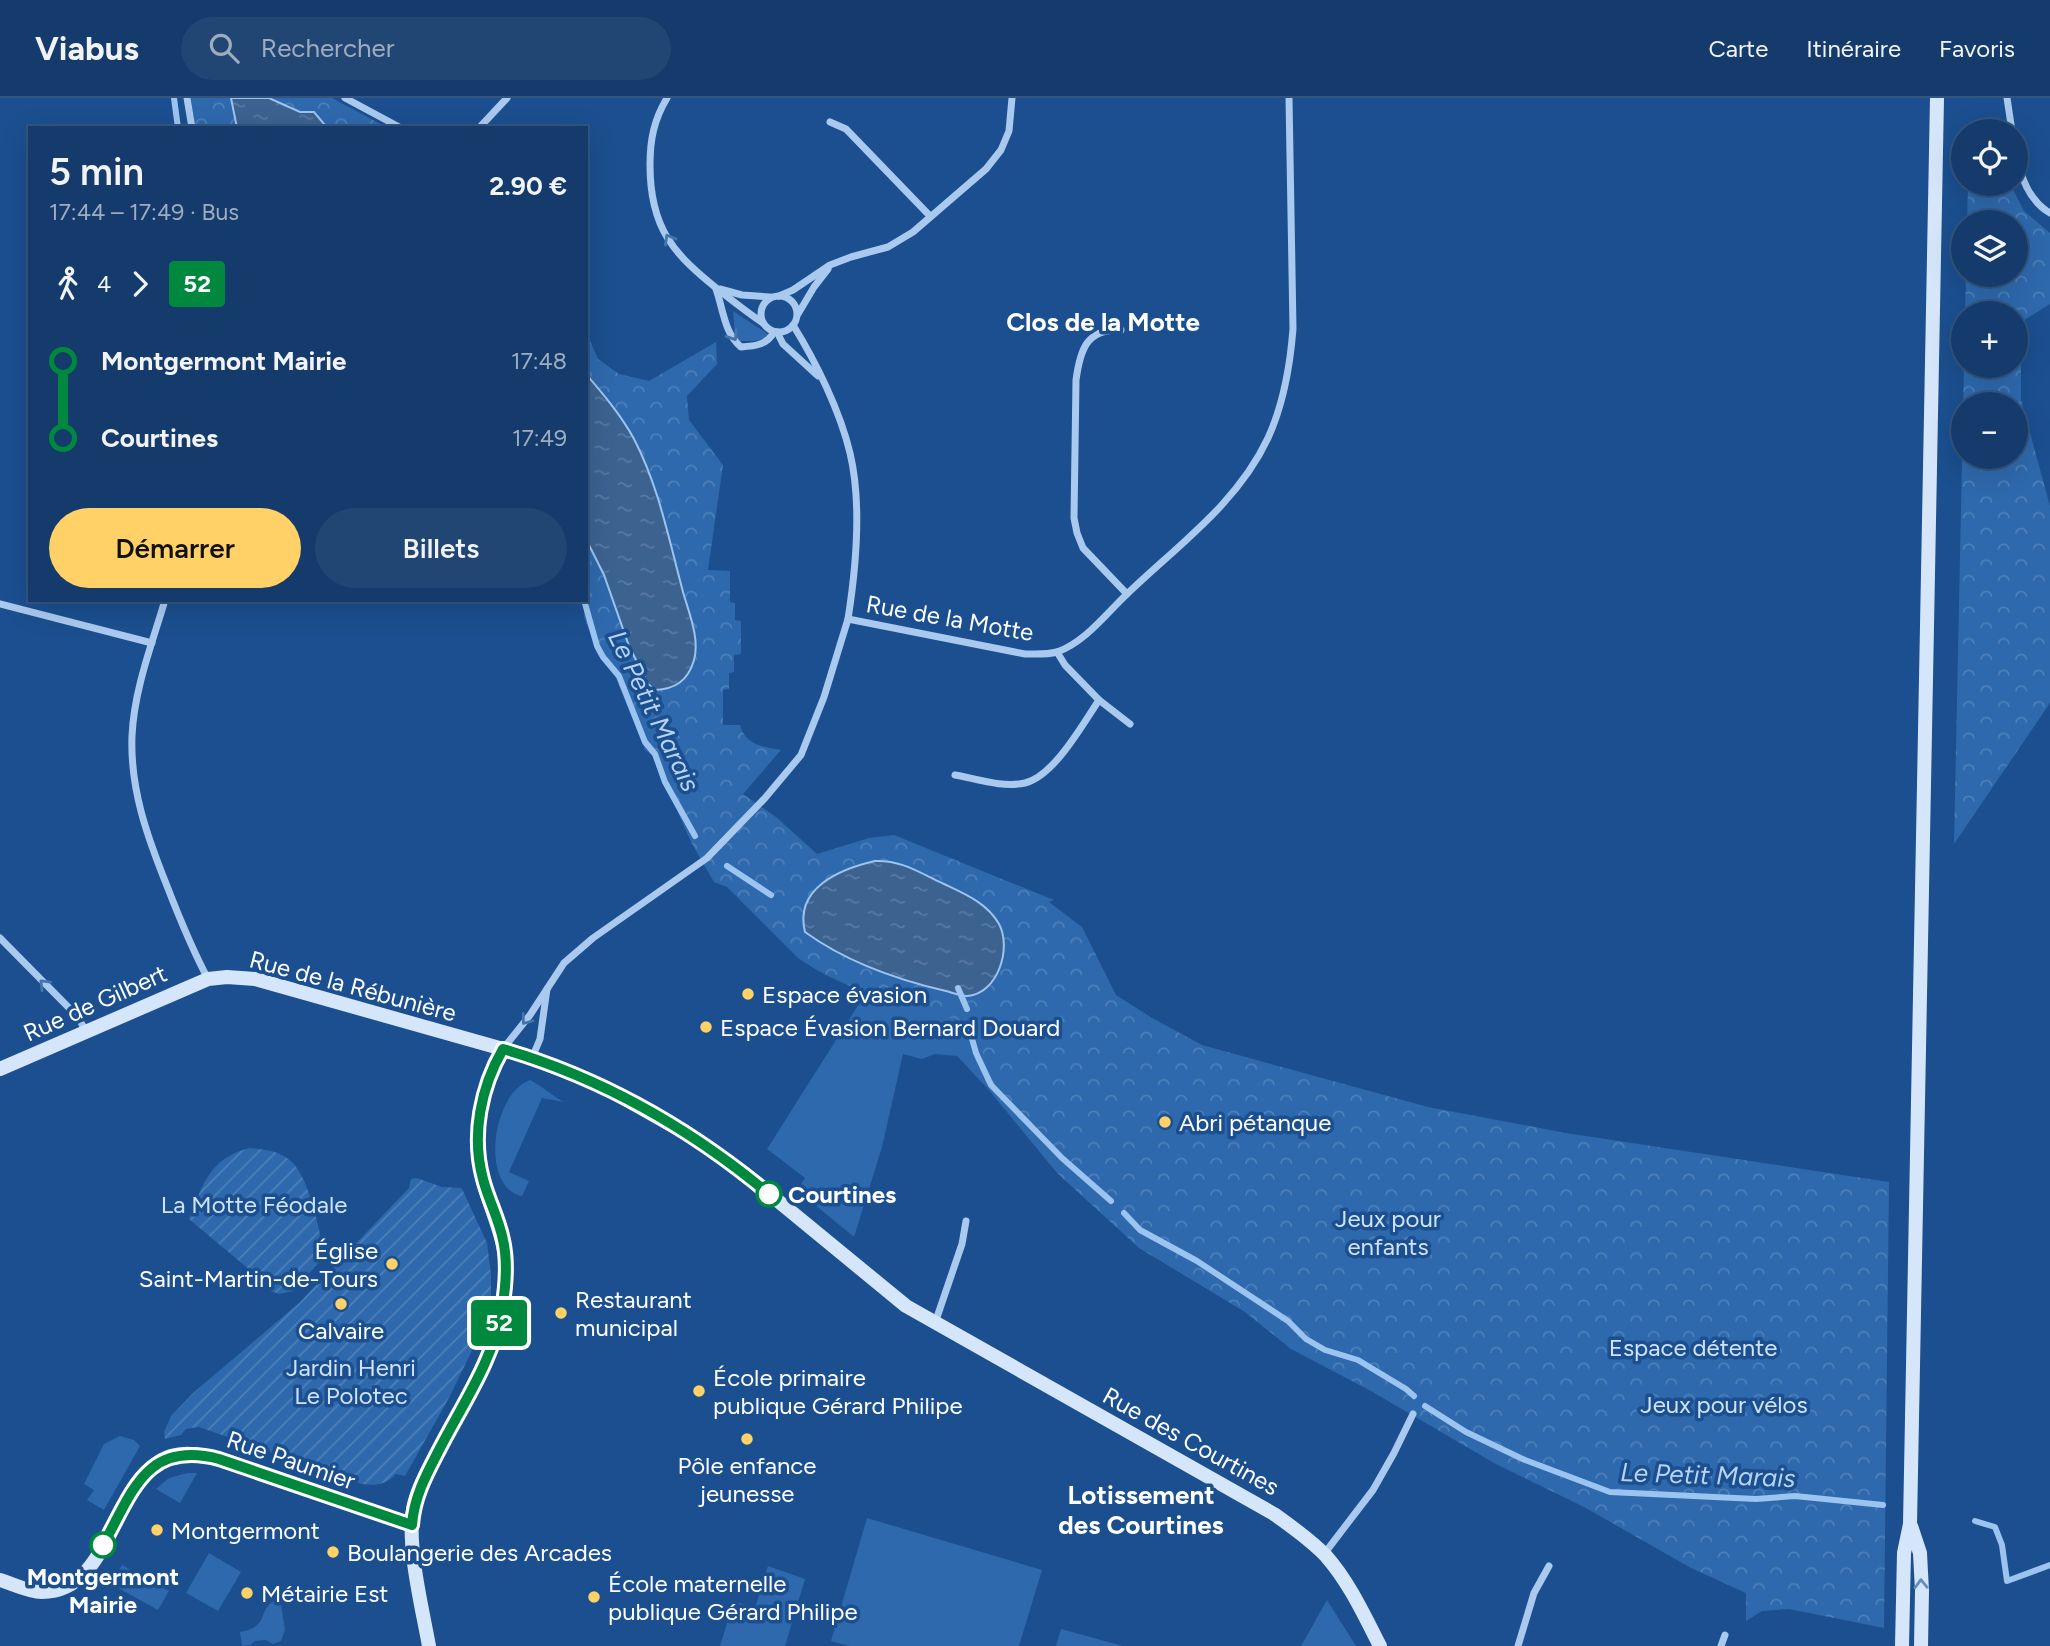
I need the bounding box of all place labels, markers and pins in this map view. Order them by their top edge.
place label: Espace évasion [762,980,927,1009]
marker: Espace évasion [740,986,756,1002]
place label: Espace Évasion Bernard Douard [720,1013,1060,1042]
marker: Espace Évasion Bernard Douard [698,1019,714,1035]
place label: Abri pétanque [1179,1108,1331,1137]
marker: Abri pétanque [1157,1114,1173,1130]
place label: Courtines [788,1180,896,1209]
marker: Courtines [756,1181,782,1207]
place label: Église Saint-Martin-de-Tours [139,1236,378,1293]
marker: Église Saint-Martin-de-Tours [384,1256,400,1272]
place label: Restaurant municipal [575,1285,692,1342]
marker: Calvaire [333,1296,349,1312]
marker: Restaurant municipal [553,1305,569,1321]
place label: Calvaire [298,1316,384,1345]
place label: École primaire publique Gérard Philipe [713,1363,963,1420]
marker: École primaire publique Gérard Philipe [691,1383,707,1399]
marker: Pôle enfance jeunesse [739,1431,755,1447]
place label: Pôle enfance jeunesse [678,1451,816,1508]
place label: Montgermont [171,1516,320,1545]
marker: Montgermont [149,1522,165,1538]
marker: Montgermont Mairie [90,1532,116,1558]
place label: Boulangerie des Arcades [347,1538,612,1567]
marker: Boulangerie des Arcades [325,1544,341,1560]
place label: Montgermont Mairie [27,1562,179,1619]
place label: École maternelle publique Gérard Philipe [608,1569,858,1626]
place label: Métairie Est [261,1579,388,1608]
marker: Métairie Est [239,1585,255,1601]
marker: École maternelle publique Gérard Philipe [586,1589,602,1605]

